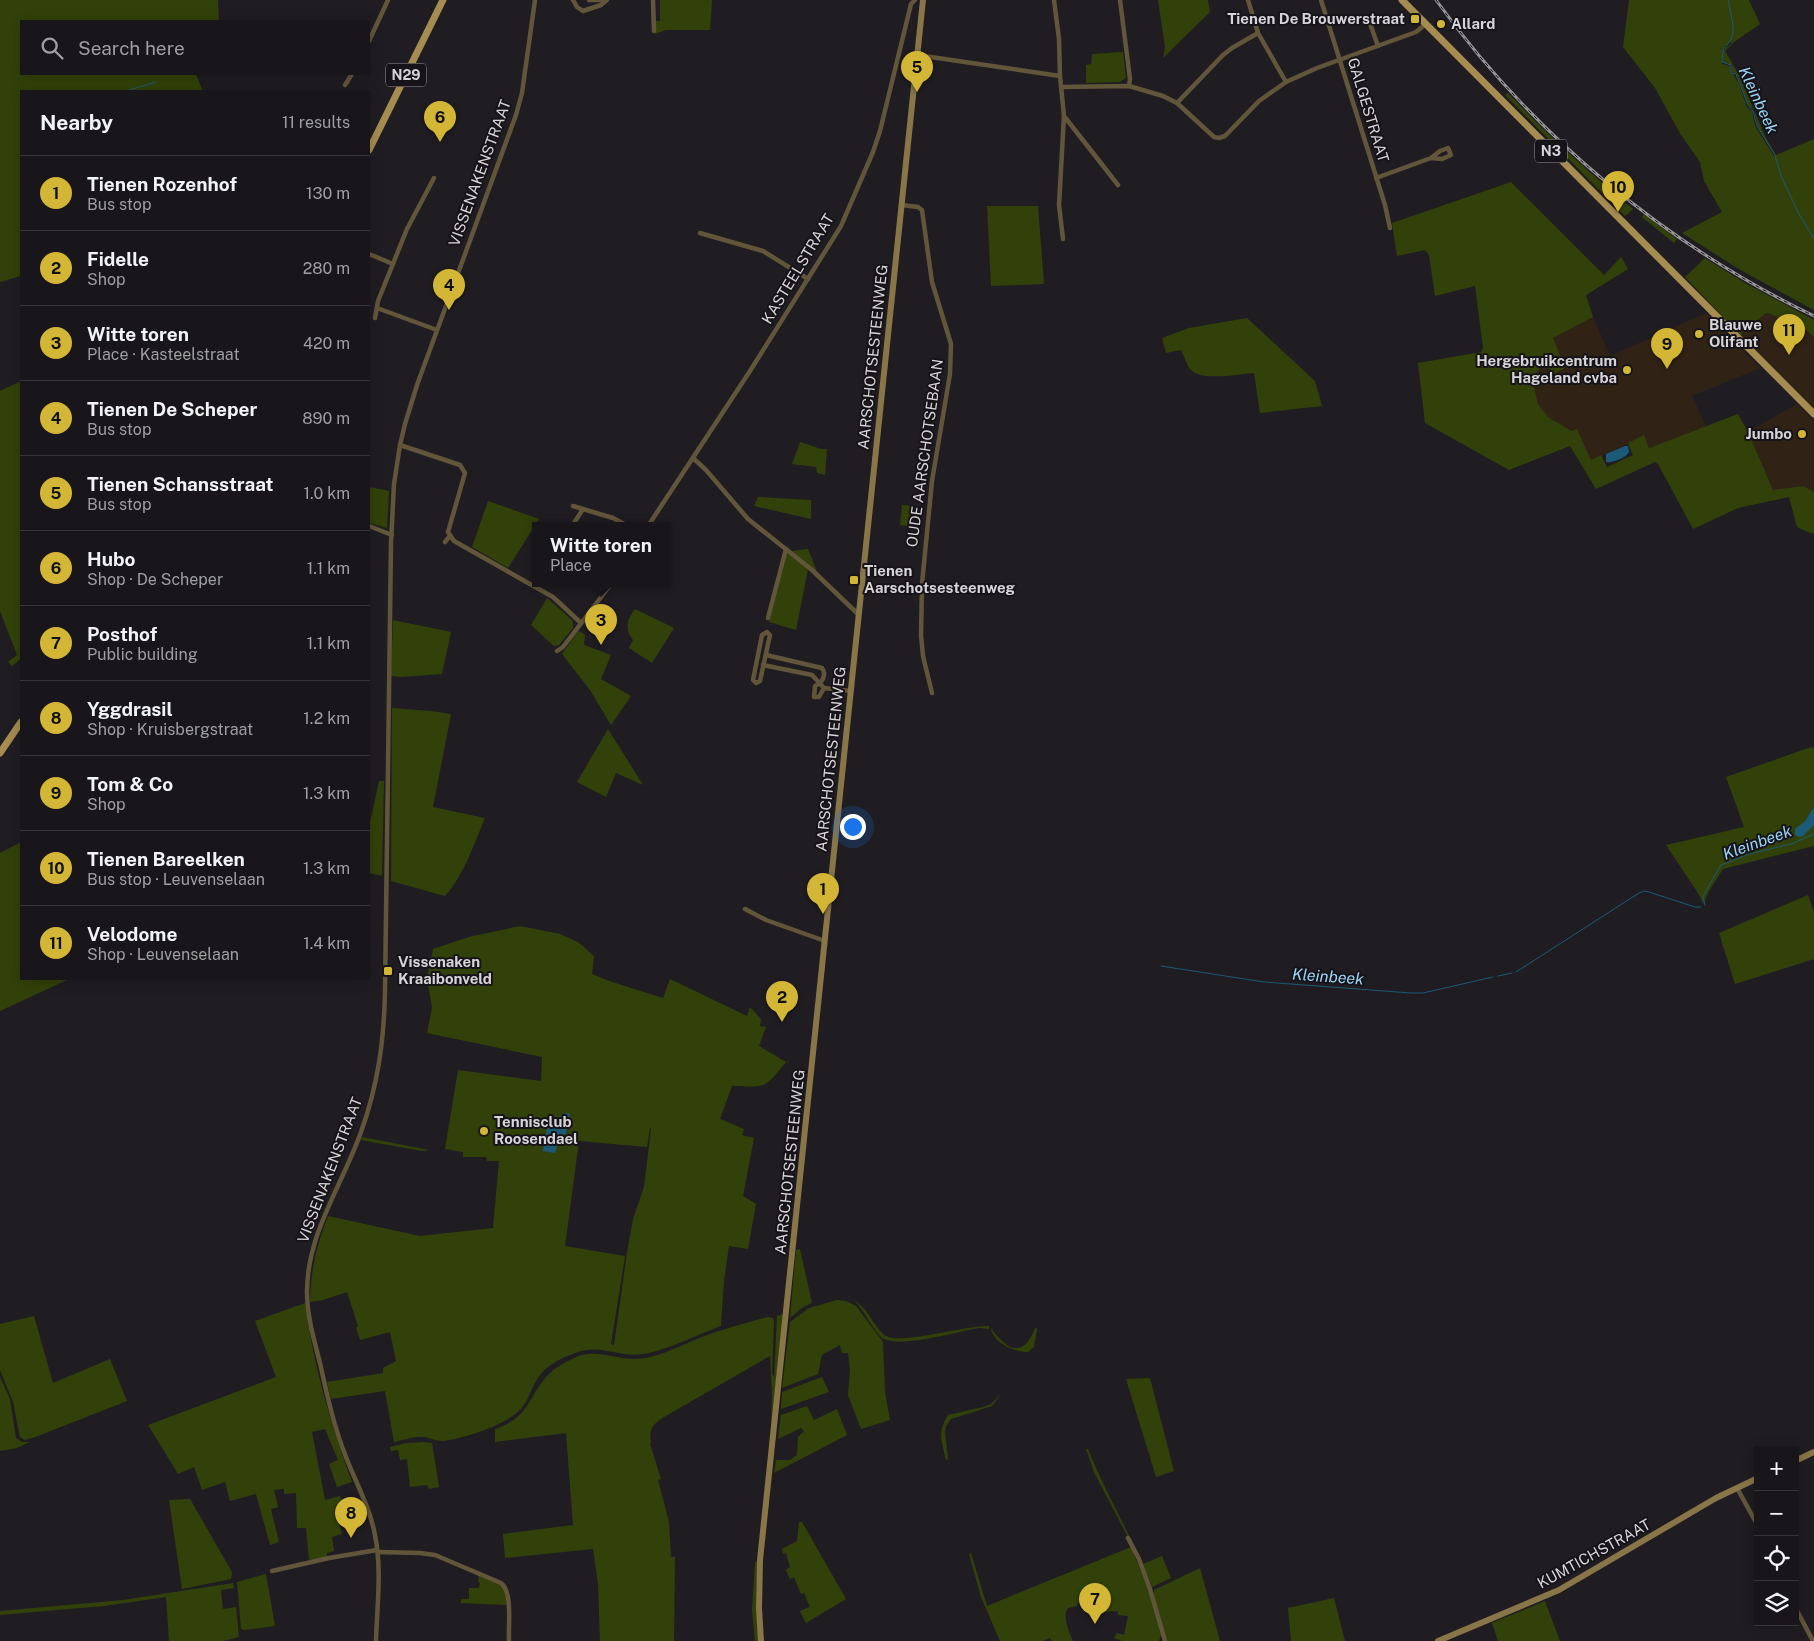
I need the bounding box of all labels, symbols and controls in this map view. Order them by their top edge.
place label: Tienen De Brouwerstraat [1227,10,1405,27]
marker: Tienen De Brouwerstraat [1409,13,1421,25]
place label: Allard [1451,15,1495,32]
marker: Allard [1435,18,1447,30]
search box [20,20,370,75]
icon: search [38,34,66,62]
text: Search here [78,37,185,59]
pin: 5 [901,51,933,92]
street label: GALGESTRAAT [1345,56,1392,164]
road number: N29 [386,64,426,86]
water label: Kleinbeek [1735,64,1782,137]
street label: VISSENAKENSTRAAT [445,97,514,248]
pin: 6 [424,101,456,142]
text: Nearby [40,110,113,135]
text: 11 results [282,113,350,132]
road number: N3 [1535,140,1567,162]
pin: 10 [1602,171,1634,212]
text: Tienen Rozenhof [87,173,237,195]
text: 1 [53,184,59,203]
text: 130 m [306,184,350,203]
text: Bus stop [87,195,151,214]
street label: KASTEELSTRAAT [758,211,837,327]
text: Fidelle [87,248,149,270]
text: 2 [51,259,61,278]
text: 280 m [303,259,350,278]
street label: AARSCHOTSESTEENWEG [854,264,891,450]
pin: 4 [433,269,465,310]
text: Shop [87,270,126,289]
pin: 11 [1773,314,1805,355]
place label: Blauwe Olifant [1709,316,1762,350]
text: Witte toren [87,323,189,345]
pin: 9 [1651,328,1683,369]
marker: Blauwe Olifant [1693,328,1705,340]
text: 3 [51,334,61,353]
text: 420 m [303,334,350,353]
text: Place · Kasteelstraat [87,345,240,364]
place label: Hergebruikcentrum Hageland cvba [1476,352,1617,386]
street label: OUDE AARSCHOTSEBAAN [903,358,946,548]
marker: Hergebruikcentrum Hageland cvba [1621,364,1633,376]
text: Tienen De Scheper [87,398,257,420]
text: 4 [51,409,61,428]
text: 890 m [302,409,350,428]
text: Bus stop [87,420,151,439]
place label: Jumbo [1746,425,1792,442]
marker: Jumbo [1796,428,1808,440]
text: Tienen Schansstraat [87,473,273,495]
text: 5 [51,484,61,503]
text: 1.0 km [303,484,350,503]
text: Bus stop [87,495,151,514]
popup [532,522,670,587]
text: Witte toren [550,534,652,556]
text: Hubo [87,548,136,570]
text: Place [550,556,591,575]
text: 6 [51,559,61,578]
text: 1.1 km [307,559,350,578]
place label: Tienen Aarschotsesteenweg [864,562,1016,596]
text: Shop · De Scheper [87,570,223,589]
marker: Tienen Aarschotsesteenweg [848,574,860,586]
pin: 3 [585,604,617,645]
text: Posthof [87,623,157,645]
text: 7 [51,634,61,653]
text: 1.1 km [307,634,350,653]
text: Public building [87,645,198,664]
street label: AARSCHOTSESTEENWEG [812,666,849,852]
text: Yggdrasil [87,698,173,720]
text: 8 [51,709,61,728]
text: 1.2 km [303,709,350,728]
text: Shop · Kruisbergstraat [87,720,253,739]
text: Tom & Co [87,773,173,795]
text: 9 [51,784,61,803]
text: 1.3 km [303,784,350,803]
text: Shop [87,795,126,814]
your location [840,814,866,840]
water label: Kleinbeek [1720,821,1795,864]
text: Tienen Bareelken [87,848,245,870]
text: 10 [47,859,65,878]
text: 1.3 km [303,859,350,878]
text: Bus stop · Leuvenselaan [87,870,265,889]
pin: 1 [807,873,839,914]
text: Velodome [87,923,177,945]
text: 11 [49,934,63,953]
text: 1.4 km [303,934,350,953]
text: Shop · Leuvenselaan [87,945,239,964]
place label: Vissenaken Kraaibonveld [398,953,492,987]
marker: Vissenaken Kraaibonveld [382,965,394,977]
water label: Kleinbeek [1291,965,1365,989]
pin: 2 [766,981,798,1022]
street label: AARSCHOTSESTEENWEG [771,1069,808,1255]
street label: VISSENAKENSTRAAT [294,1094,365,1245]
place label: Tennisclub Roosendael [494,1113,578,1147]
marker: Tennisclub Roosendael [478,1125,490,1137]
map controls [1754,1446,1799,1626]
button: + [1754,1446,1799,1491]
button: − [1754,1491,1799,1536]
pin: 8 [335,1497,367,1538]
street label: KUMTICHSTRAAT [1534,1515,1653,1592]
button: locate [1754,1536,1799,1581]
button: layers [1754,1581,1799,1626]
pin: 7 [1079,1583,1111,1624]

